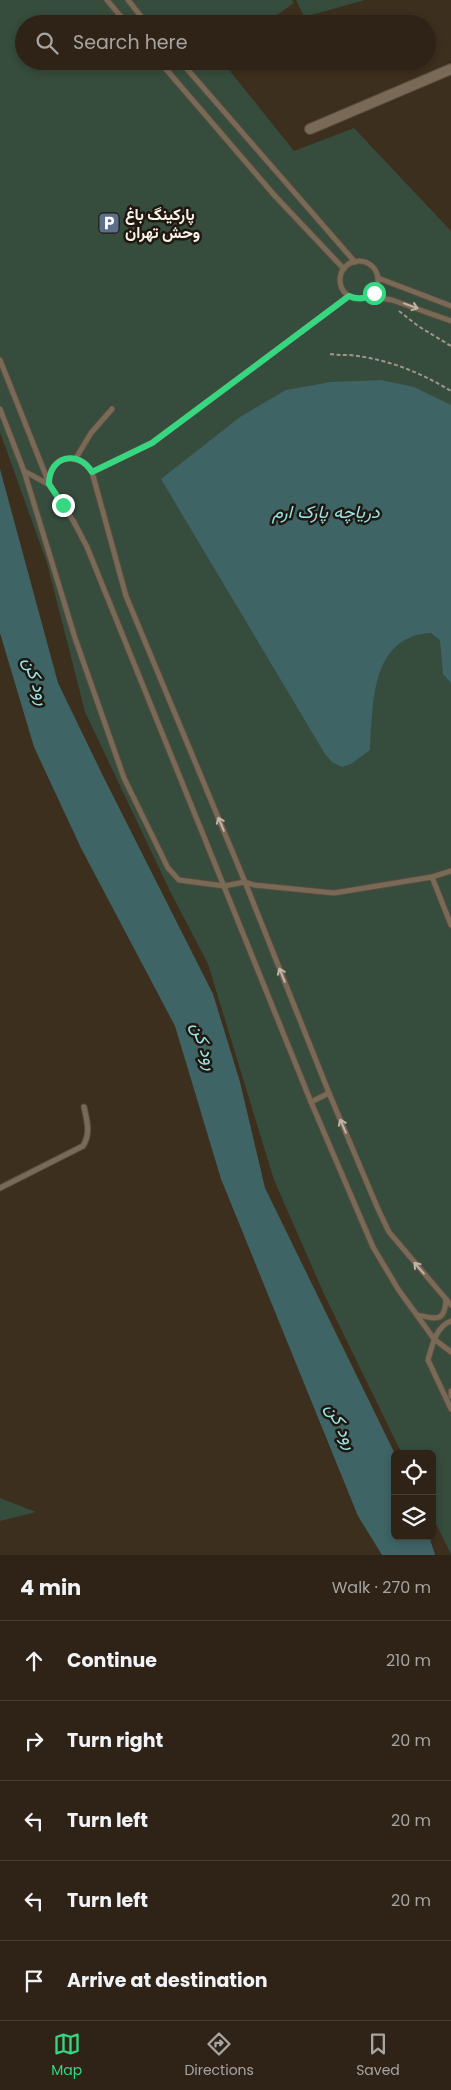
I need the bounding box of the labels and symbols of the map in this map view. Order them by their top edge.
place label: پارکینگ باغ وحش تهران [125,203,200,244]
parking icon: پارکینگ باغ وحش تهران [97,211,121,235]
route start [363,282,386,305]
one-way arrow [403,302,418,311]
route end [52,494,75,517]
water label: دریاچه پارک ارم [271,499,380,524]
water label: رود کن [18,654,56,708]
one-way arrow [216,817,225,832]
one-way arrow [277,968,287,983]
water label: رود کن [186,1019,224,1073]
one-way arrow [338,1119,348,1134]
one-way arrow [414,1261,425,1274]
water label: رود کن [320,1399,364,1453]

